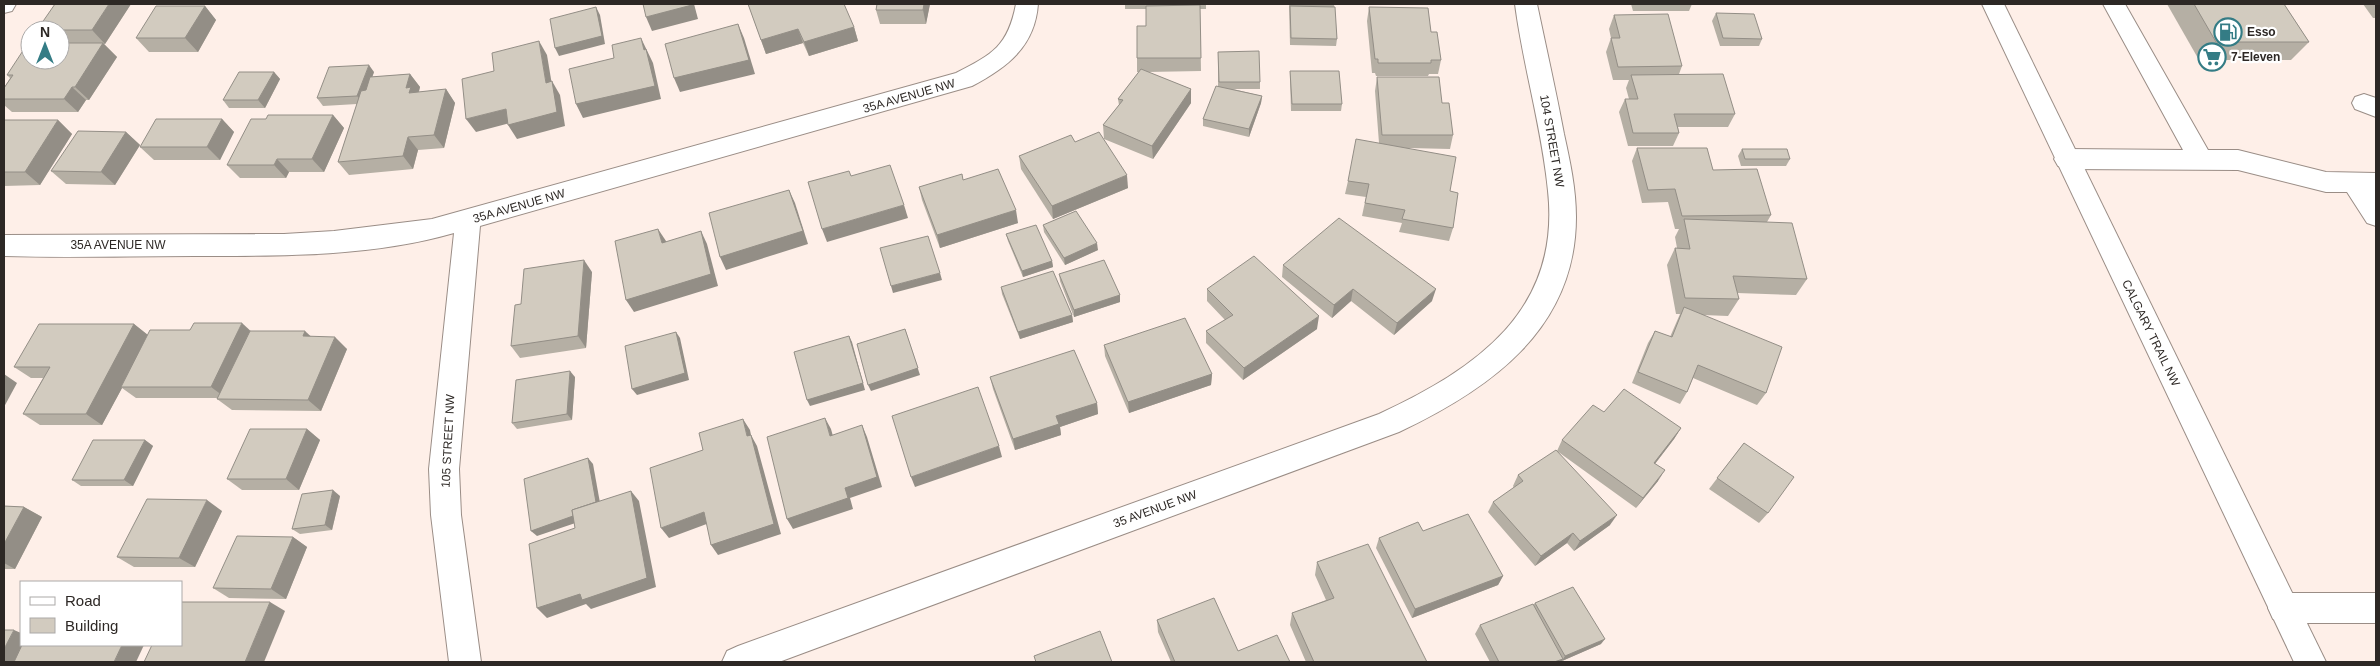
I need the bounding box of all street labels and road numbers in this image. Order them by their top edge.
street label: 35A AVENUE NW [861,76,957,116]
street label: 104 STREET NW [1537,94,1567,189]
street label: 35A AVENUE NW [471,186,567,226]
street label: 35A AVENUE NW [70,238,166,252]
street label: CALGARY TRAIL NW [2119,277,2183,389]
street label: 105 STREET NW [439,393,457,488]
street label: 35 AVENUE NW [1111,487,1199,531]

